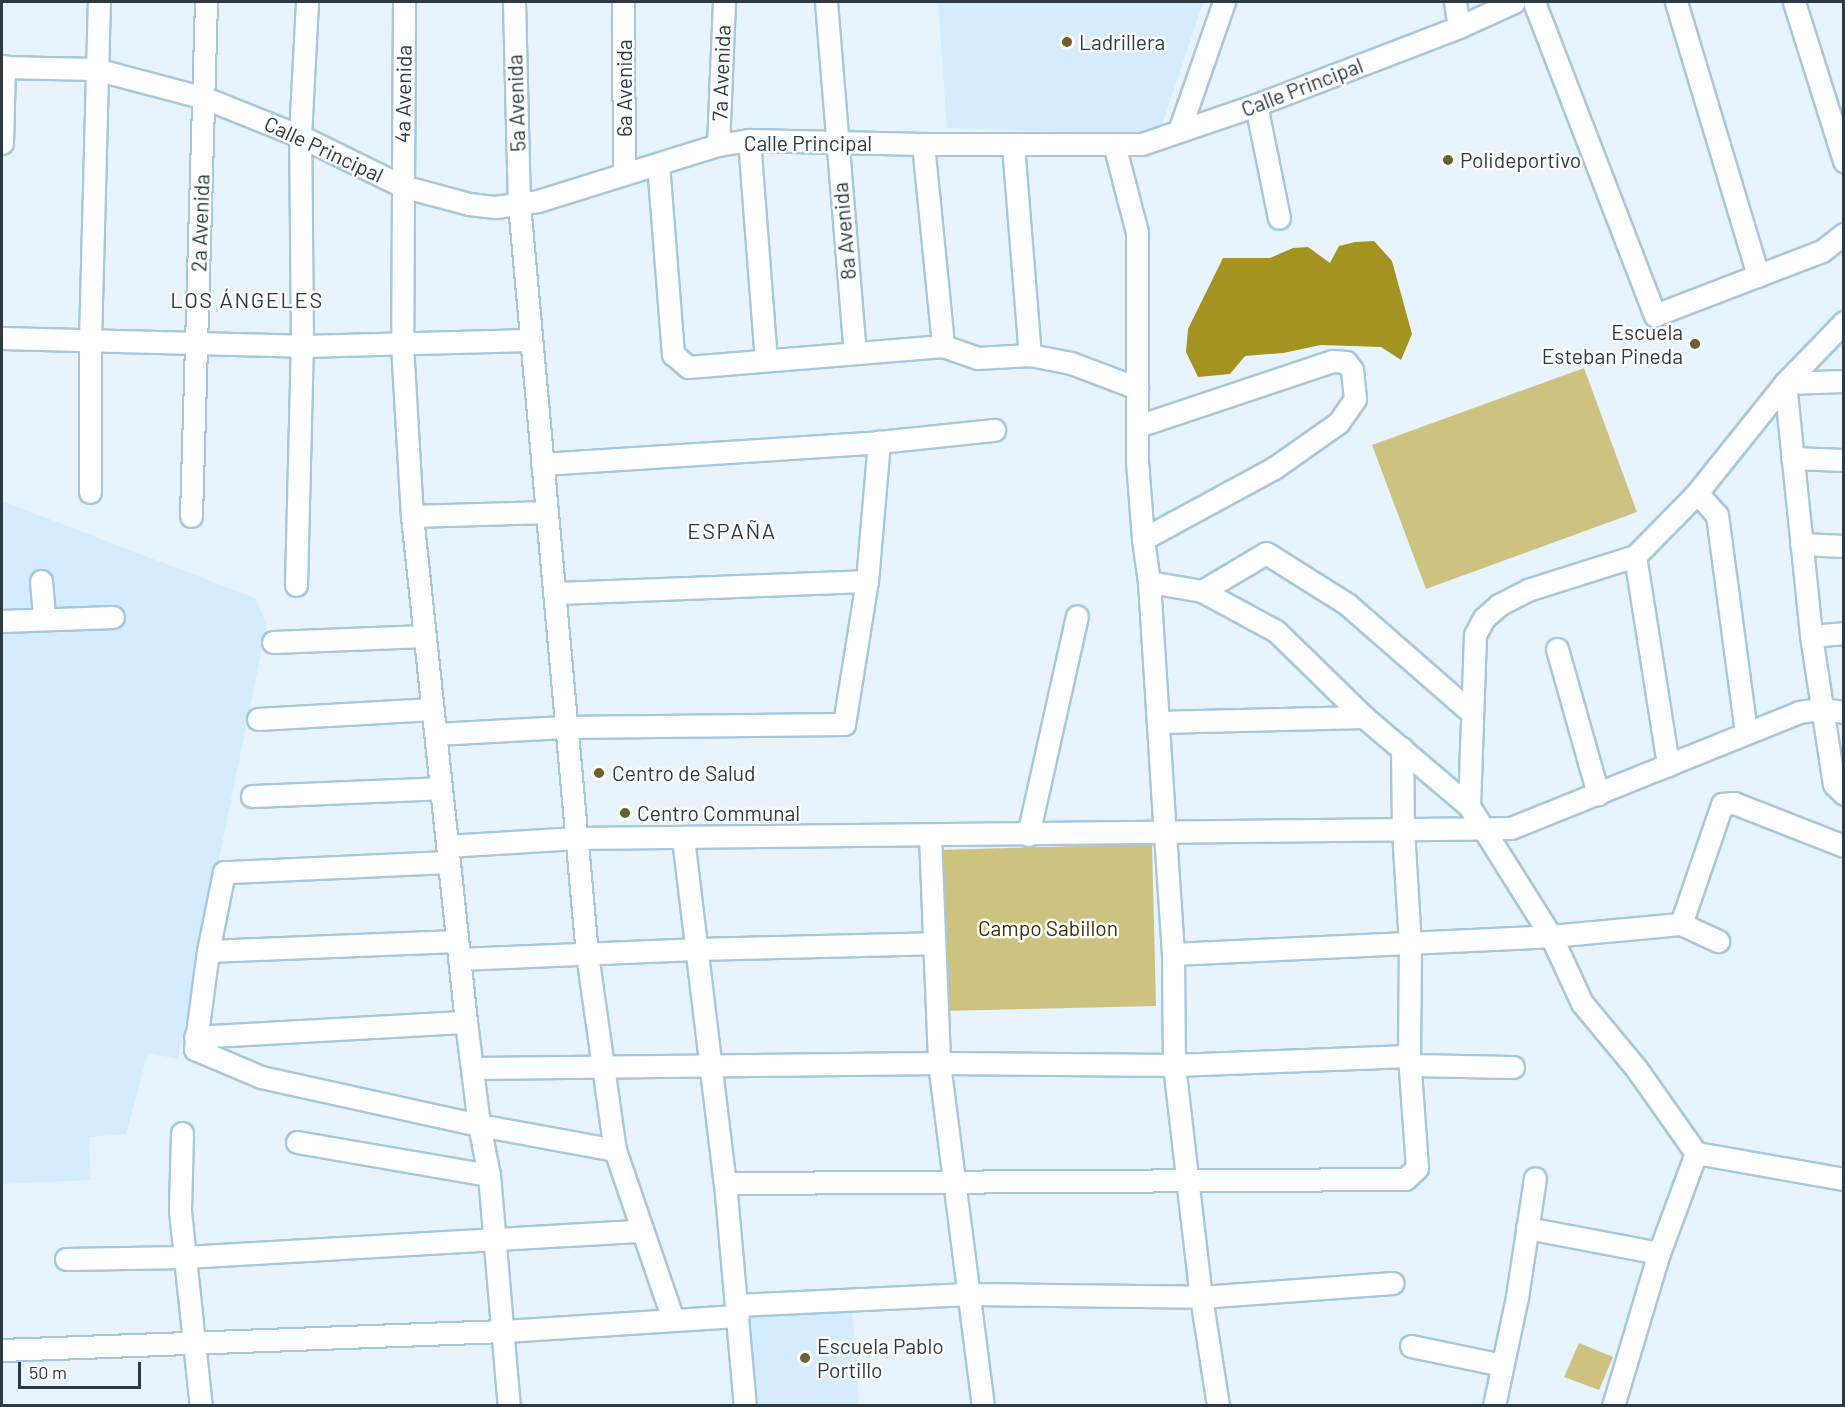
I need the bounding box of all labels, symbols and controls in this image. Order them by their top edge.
street label: 7a Avenida [707,24,735,122]
place label: Ladrillera [1079,29,1165,55]
marker: Ladrillera [1060,35,1074,49]
street label: 6a Avenida [611,39,637,137]
street label: 4a Avenida [390,45,416,143]
street label: Calle Principal [1238,52,1366,122]
street label: 5a Avenida [502,54,530,152]
street label: Calle Principal [260,110,388,188]
street label: Calle Principal [744,130,872,156]
place label: Polideportivo [1460,147,1581,173]
marker: Polideportivo [1441,153,1455,167]
street label: 2a Avenida [186,174,214,272]
street label: 8a Avenida [827,181,861,281]
district label: LOS ÁNGELES [170,287,324,313]
place label: Escuela Esteban Pineda [1542,319,1683,369]
marker: Escuela Esteban Pineda [1688,337,1702,351]
district label: ESPAÑA [687,518,777,544]
place label: Centro de Salud [612,760,755,786]
marker: Centro de Salud [590,764,608,782]
place label: Centro Communal [637,800,800,826]
marker: Centro Communal [618,806,632,820]
park label: Campo Sabillon [978,915,1118,941]
place label: Escuela Pablo Portillo [817,1333,944,1383]
scale bar [21,1350,144,1388]
marker: Escuela Pablo Portillo [798,1351,812,1365]
text: 50 m [29,1361,67,1383]

